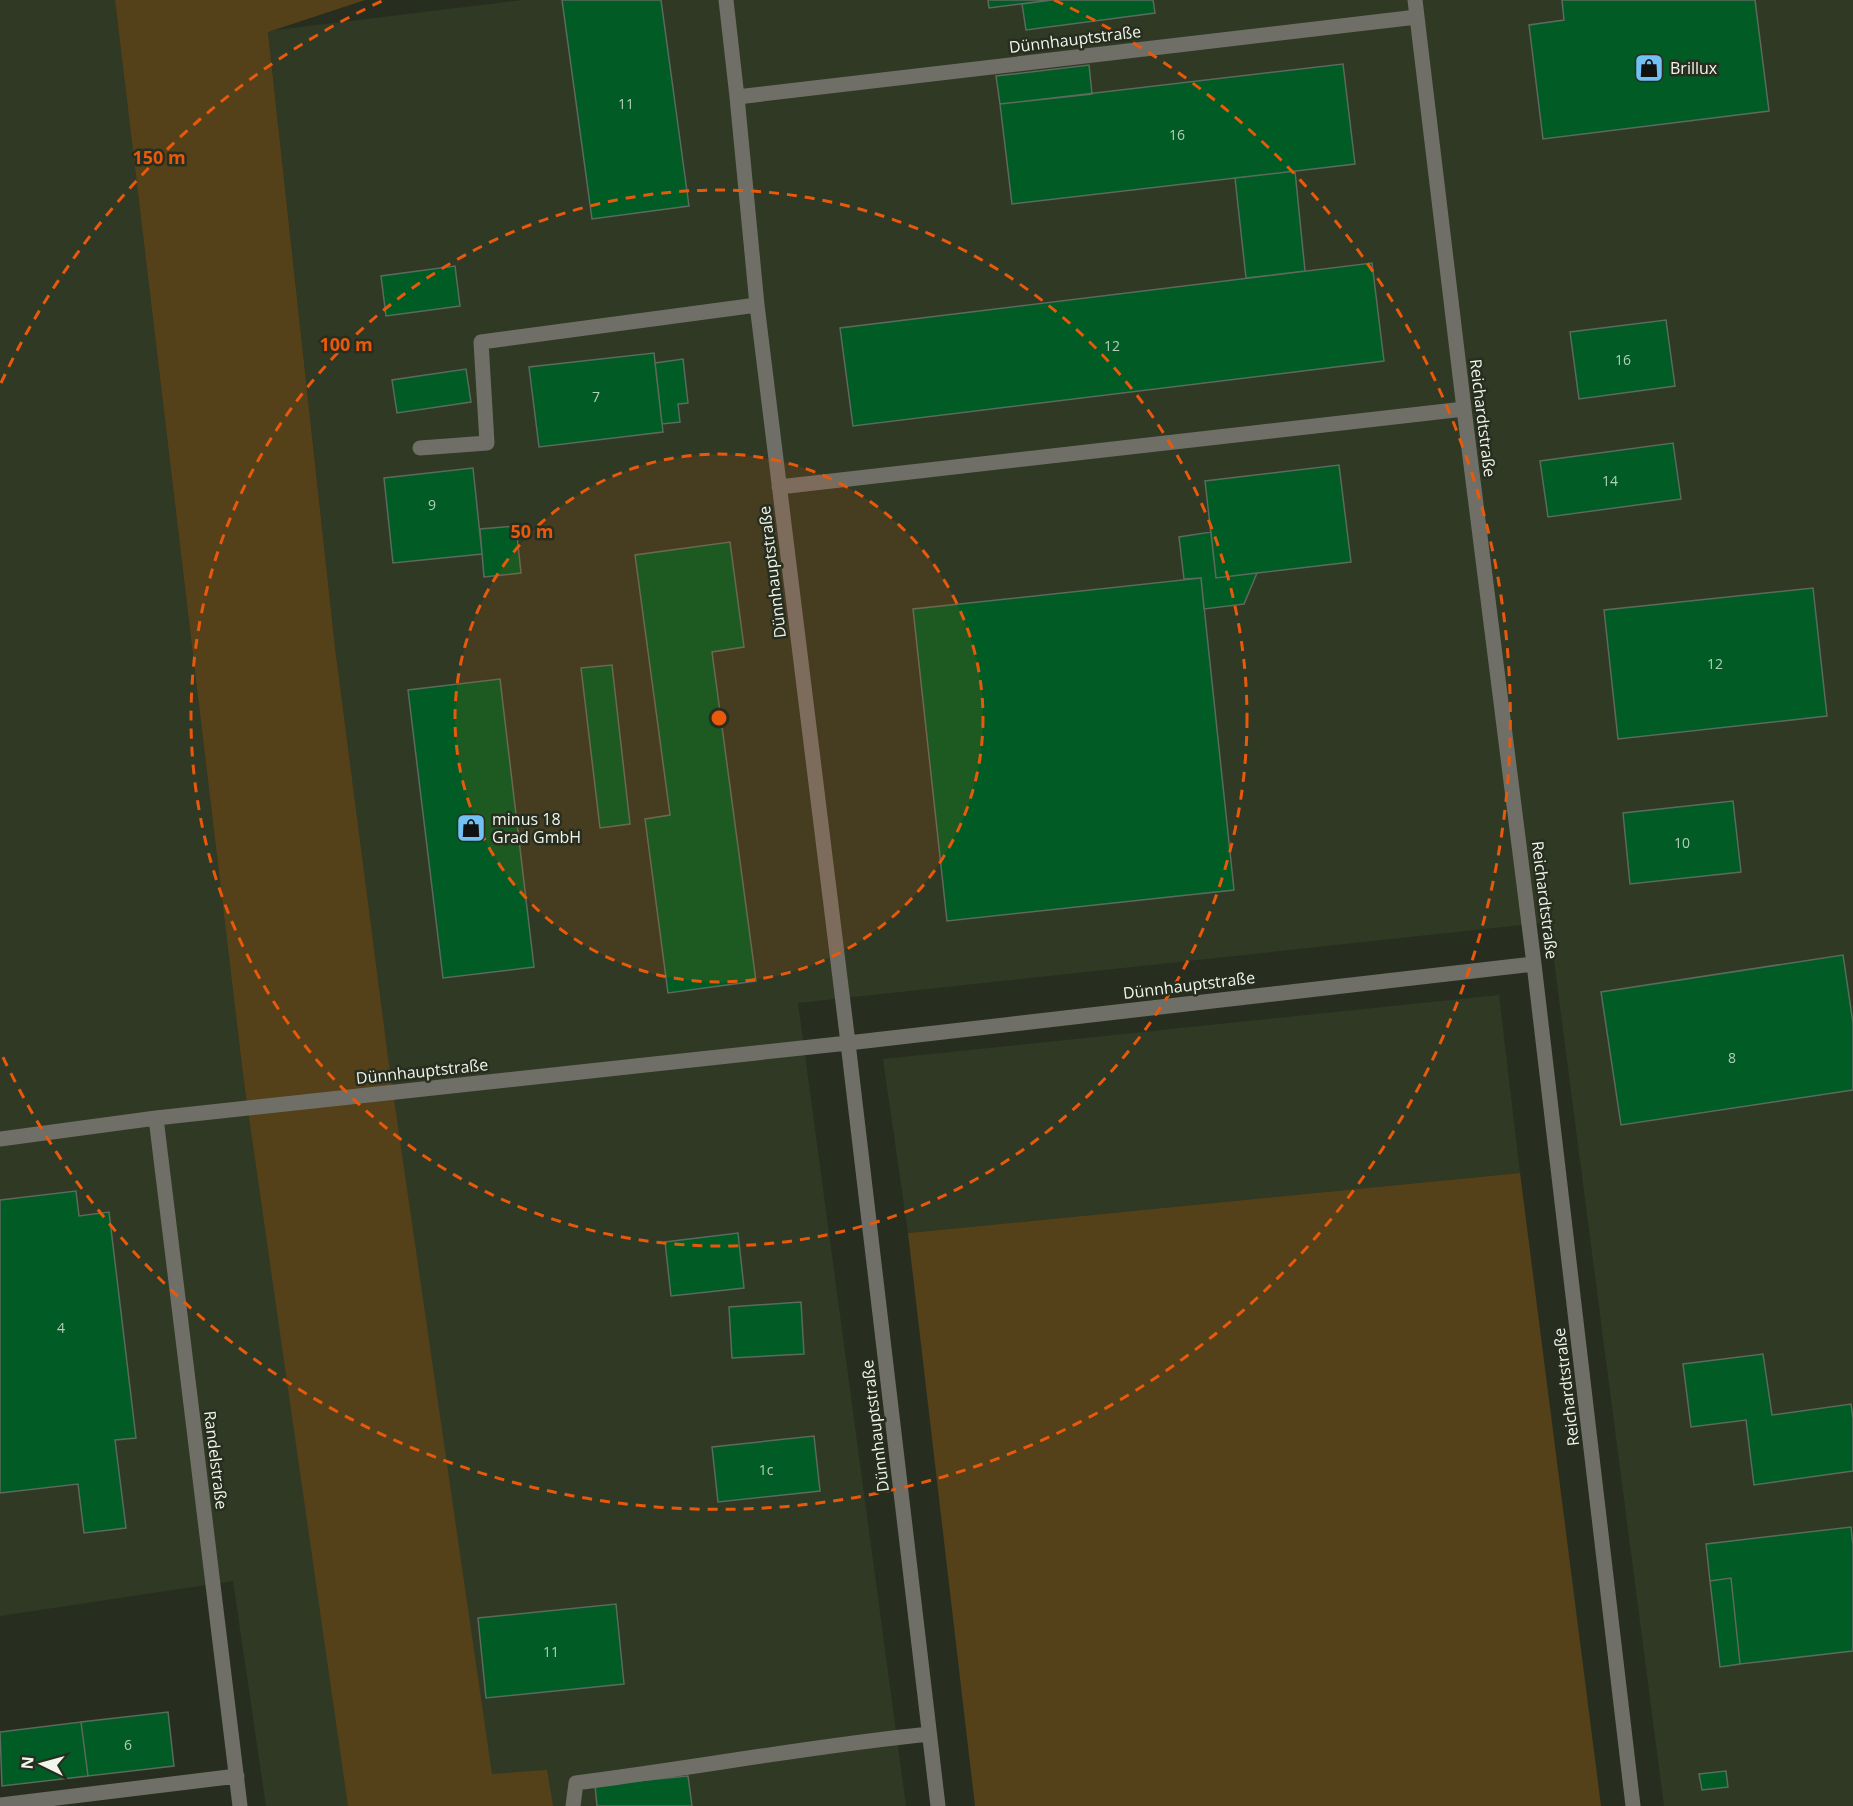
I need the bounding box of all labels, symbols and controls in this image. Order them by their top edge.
street label: Dünnhauptstraße [1008,20,1142,58]
shop icon: Brillux [1633,52,1665,84]
place label: Brillux [1670,57,1718,79]
house number: 11 [618,94,634,113]
house number: 16 [1169,125,1185,144]
text: 150 m [132,145,186,169]
text: 100 m [319,332,373,356]
house number: 12 [1104,336,1120,355]
house number: 16 [1615,350,1631,369]
street label: Reichardtstraße [1465,358,1501,478]
house number: 7 [592,387,600,406]
house number: 14 [1602,471,1618,490]
house number: 9 [428,495,436,514]
street label: Dünnhauptstraße [753,505,791,639]
text: 50 m [511,519,553,543]
house number: 12 [1707,654,1723,673]
centre of rings [709,708,729,728]
place label: minus 18 Grad GmbH [492,808,581,848]
shop icon: minus 18 Grad GmbH [455,812,487,844]
house number: 10 [1674,833,1690,852]
street label: Reichardtstraße [1527,840,1563,960]
street label: Dünnhauptstraße [1122,966,1256,1004]
house number: 8 [1728,1048,1736,1067]
street label: Dünnhauptstraße [355,1053,489,1089]
house number: 4 [57,1318,65,1337]
street label: Reichardtstraße [1548,1327,1584,1447]
street label: Dünnhauptstraße [856,1359,894,1493]
street label: Randelstraße [199,1409,233,1511]
house number: 1c [759,1460,774,1479]
house number: 11 [543,1642,559,1661]
north arrow [12,1734,72,1794]
house number: 6 [124,1735,132,1754]
text: N [16,1755,39,1770]

